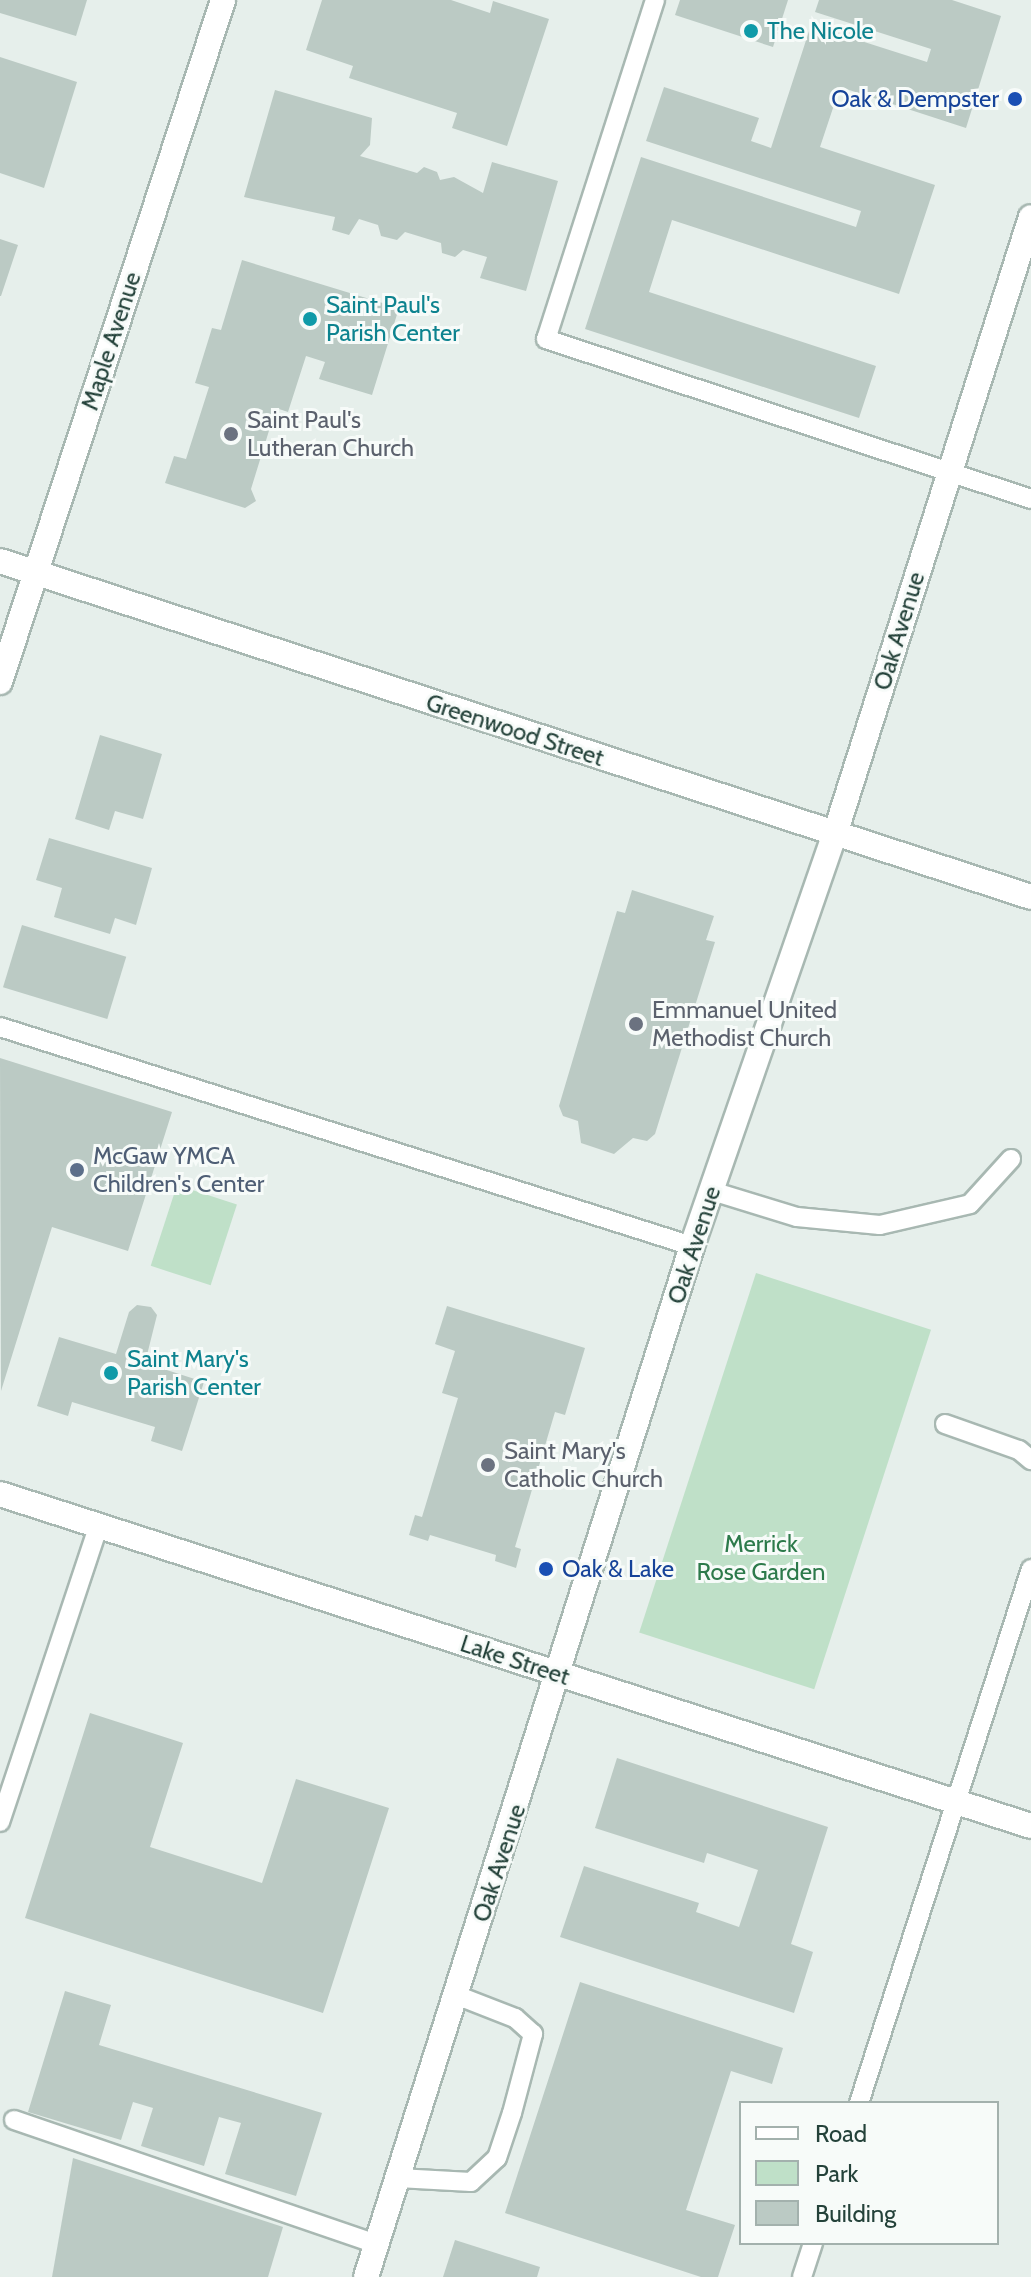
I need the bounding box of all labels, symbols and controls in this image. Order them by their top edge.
place label: The Nicole [767,17,874,45]
marker: The Nicole [742,22,760,40]
place label: Oak & Dempster [831,85,999,113]
marker: Oak & Dempster [1006,90,1024,108]
street label: Maple Avenue [75,268,147,414]
place label: Saint Paul's Parish Center [326,291,460,347]
marker: Saint Paul's Parish Center [301,310,319,328]
place label: Saint Paul's Lutheran Church [247,406,414,462]
marker: Saint Paul's Lutheran Church [222,425,240,443]
street label: Oak Avenue [867,568,931,694]
street label: Greenwood Street [423,688,607,772]
place label: Emmanuel United Methodist Church [652,996,837,1052]
marker: Emmanuel United Methodist Church [627,1015,645,1033]
place label: McGaw YMCA Children's Center [93,1142,264,1198]
marker: McGaw YMCA Children's Center [68,1161,86,1179]
street label: Oak Avenue [661,1183,727,1307]
place label: Saint Mary's Parish Center [127,1345,261,1401]
marker: Saint Mary's Parish Center [102,1364,120,1382]
place label: Saint Mary's Catholic Church [504,1437,663,1493]
marker: Saint Mary's Catholic Church [479,1456,497,1474]
park label: Merrick Rose Garden [697,1530,825,1586]
place label: Oak & Lake [562,1555,674,1583]
marker: Oak & Lake [537,1560,555,1578]
street label: Lake Street [457,1629,573,1691]
street label: Oak Avenue [466,1801,532,1925]
legend [739,2101,999,2245]
text: Road [815,2119,867,2148]
text: Park [815,2159,858,2188]
text: Building [815,2199,896,2228]

